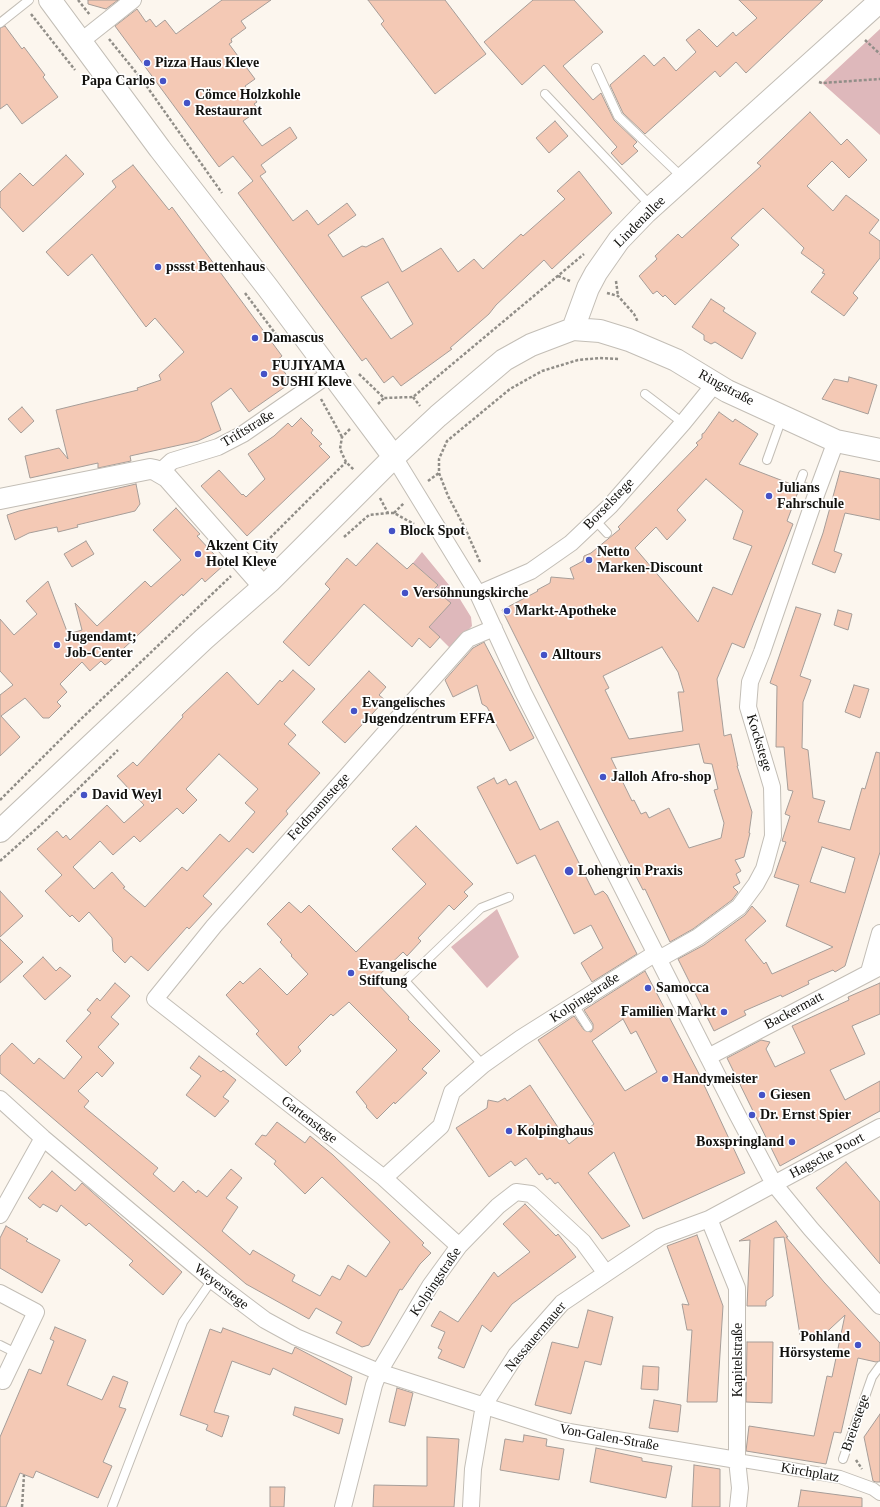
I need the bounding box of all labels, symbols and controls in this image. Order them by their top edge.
place label: Pizza Haus Kleve [155,55,259,71]
marker: Pizza Haus Kleve [142,58,152,68]
place label: Papa Carlos [82,73,155,89]
marker: Papa Carlos [158,76,168,86]
place label: Cömce Holzkohle Restaurant [195,87,300,120]
marker: Cömce Holzkohle Restaurant [182,98,192,108]
street label: Lindenallee [611,193,669,251]
place label: pssst Bettenhaus [166,259,265,275]
marker: pssst Bettenhaus [153,262,163,272]
place label: Damascus [263,330,324,346]
marker: Damascus [250,333,260,343]
place label: FUJIYAMA SUSHI Kleve [272,358,352,390]
street label: Ringstraße [695,366,757,410]
marker: FUJIYAMA SUSHI Kleve [259,369,269,379]
street label: Triftstraße [219,407,277,451]
street label: Borselstege [580,475,638,533]
place label: Julians Fahrschule [777,480,844,512]
marker: Julians Fahrschule [764,491,774,501]
place label: Block Spot [400,523,465,539]
marker: Block Spot [387,526,397,536]
place label: Akzent City Hotel Kleve [206,538,278,570]
place label: Netto Marken-Discount [597,544,703,576]
marker: Akzent City Hotel Kleve [193,549,203,559]
marker: Netto Marken-Discount [584,555,594,565]
place label: Versöhnungskirche [413,585,528,601]
marker: Versöhnungskirche [400,588,410,598]
place label: Markt-Apotheke [515,603,616,619]
marker: Markt-Apotheke [502,606,512,616]
place label: Jugendamt; Job-Center [65,629,137,662]
marker: Jugendamt; Job-Center [52,640,62,650]
place label: Alltours [552,647,601,663]
marker: Alltours [539,650,549,660]
place label: Evangelisches Jugendzentrum EFFA [362,695,495,728]
marker: Evangelisches Jugendzentrum EFFA [349,706,359,716]
street label: Kockstege [742,712,776,774]
place label: Jalloh Afro-shop [611,769,711,785]
street label: Feldmannstege [284,770,354,844]
marker: Jalloh Afro-shop [598,772,608,782]
place label: David Weyl [92,787,162,803]
marker: David Weyl [79,790,89,800]
place label: Lohengrin Praxis [578,863,683,879]
marker: Lohengrin Praxis [563,865,575,877]
place label: Evangelische Stiftung [359,957,437,990]
marker: Evangelische Stiftung [346,968,356,978]
street label: Kolpingstraße [547,969,623,1027]
place label: Samocca [656,980,709,996]
marker: Samocca [643,983,653,993]
street label: Backermatt [762,988,826,1034]
place label: Familien Markt [621,1004,716,1020]
marker: Familien Markt [719,1007,729,1017]
place label: Handymeister [673,1071,758,1087]
marker: Handymeister [660,1074,670,1084]
place label: Giesen [770,1087,810,1103]
marker: Giesen [757,1090,767,1100]
street label: Gartenstege [277,1093,341,1147]
place label: Dr. Ernst Spier [760,1107,851,1123]
marker: Dr. Ernst Spier [747,1110,757,1120]
place label: Kolpinghaus [517,1123,593,1139]
marker: Kolpinghaus [504,1126,514,1136]
street label: Hagsche Poort [787,1129,867,1183]
place label: Boxspringland [696,1134,784,1150]
marker: Boxspringland [787,1137,797,1147]
street label: Kolpingstraße [407,1244,465,1320]
street label: Weyerstege [190,1260,252,1314]
street label: Nassauermauer [502,1299,570,1375]
street label: Kapitelstraße [730,1323,746,1397]
place label: Pohland Hörsysteme [779,1329,850,1362]
marker: Pohland Hörsysteme [853,1340,863,1350]
street label: Breiestege [838,1392,874,1454]
street label: Von-Galen-Straße [558,1421,660,1455]
street label: Kirchplatz [779,1460,841,1486]

